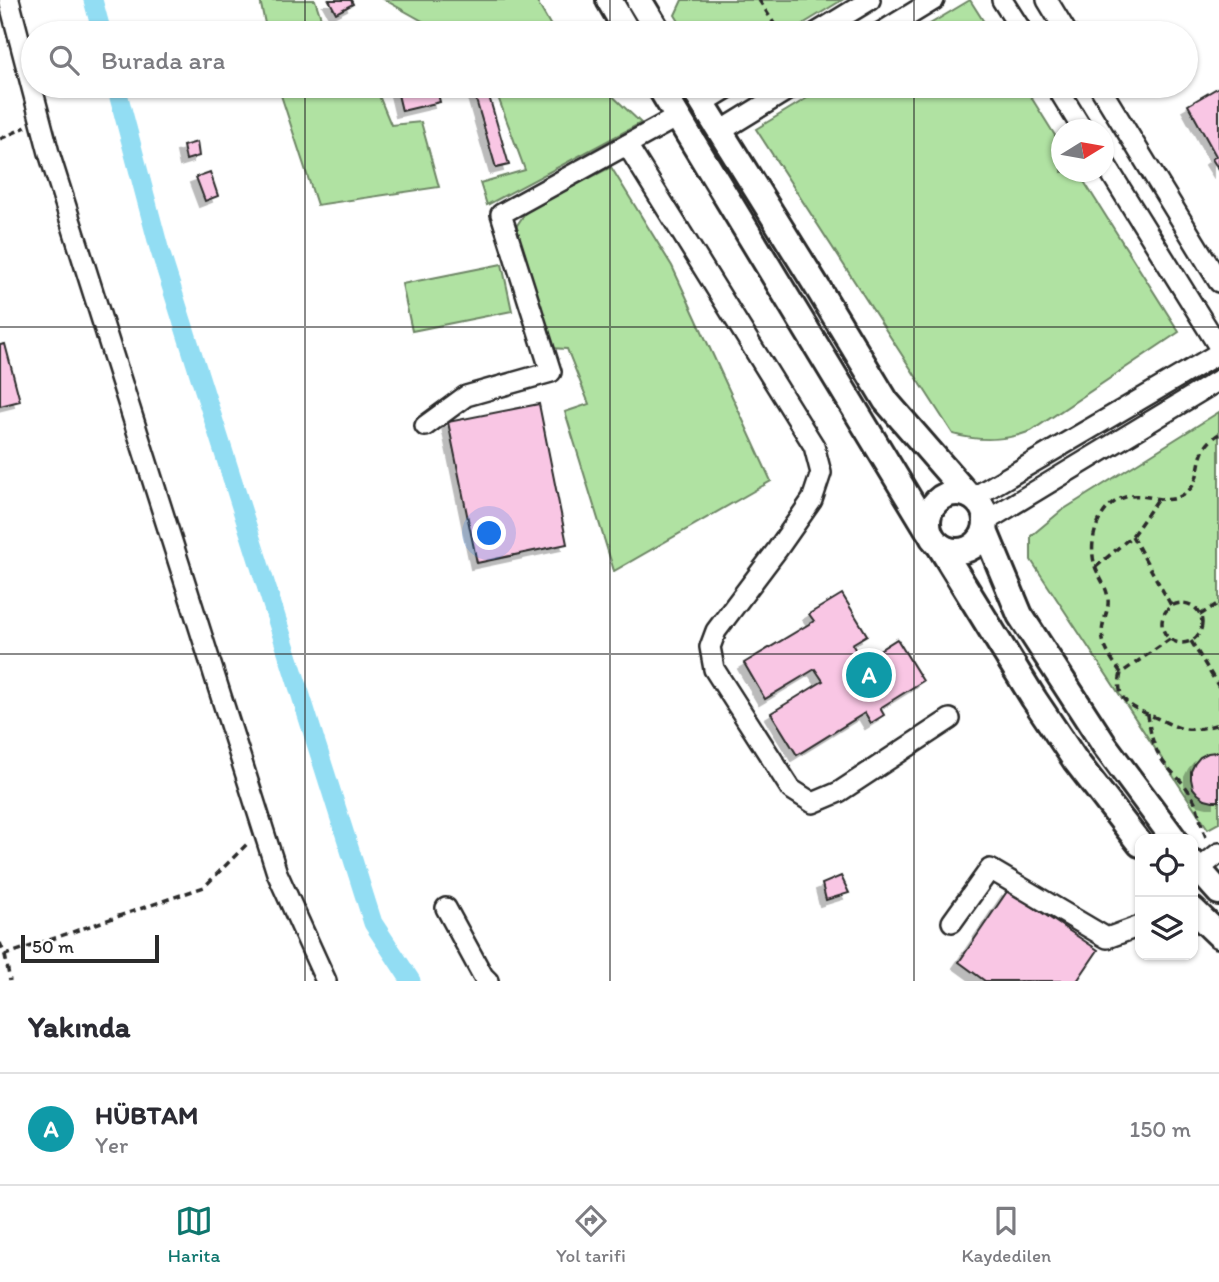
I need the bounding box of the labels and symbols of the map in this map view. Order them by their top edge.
north arrow [1051,119,1114,182]
your location [472,516,506,550]
pin: A [846,649,892,701]
scale bar [21,932,159,964]

